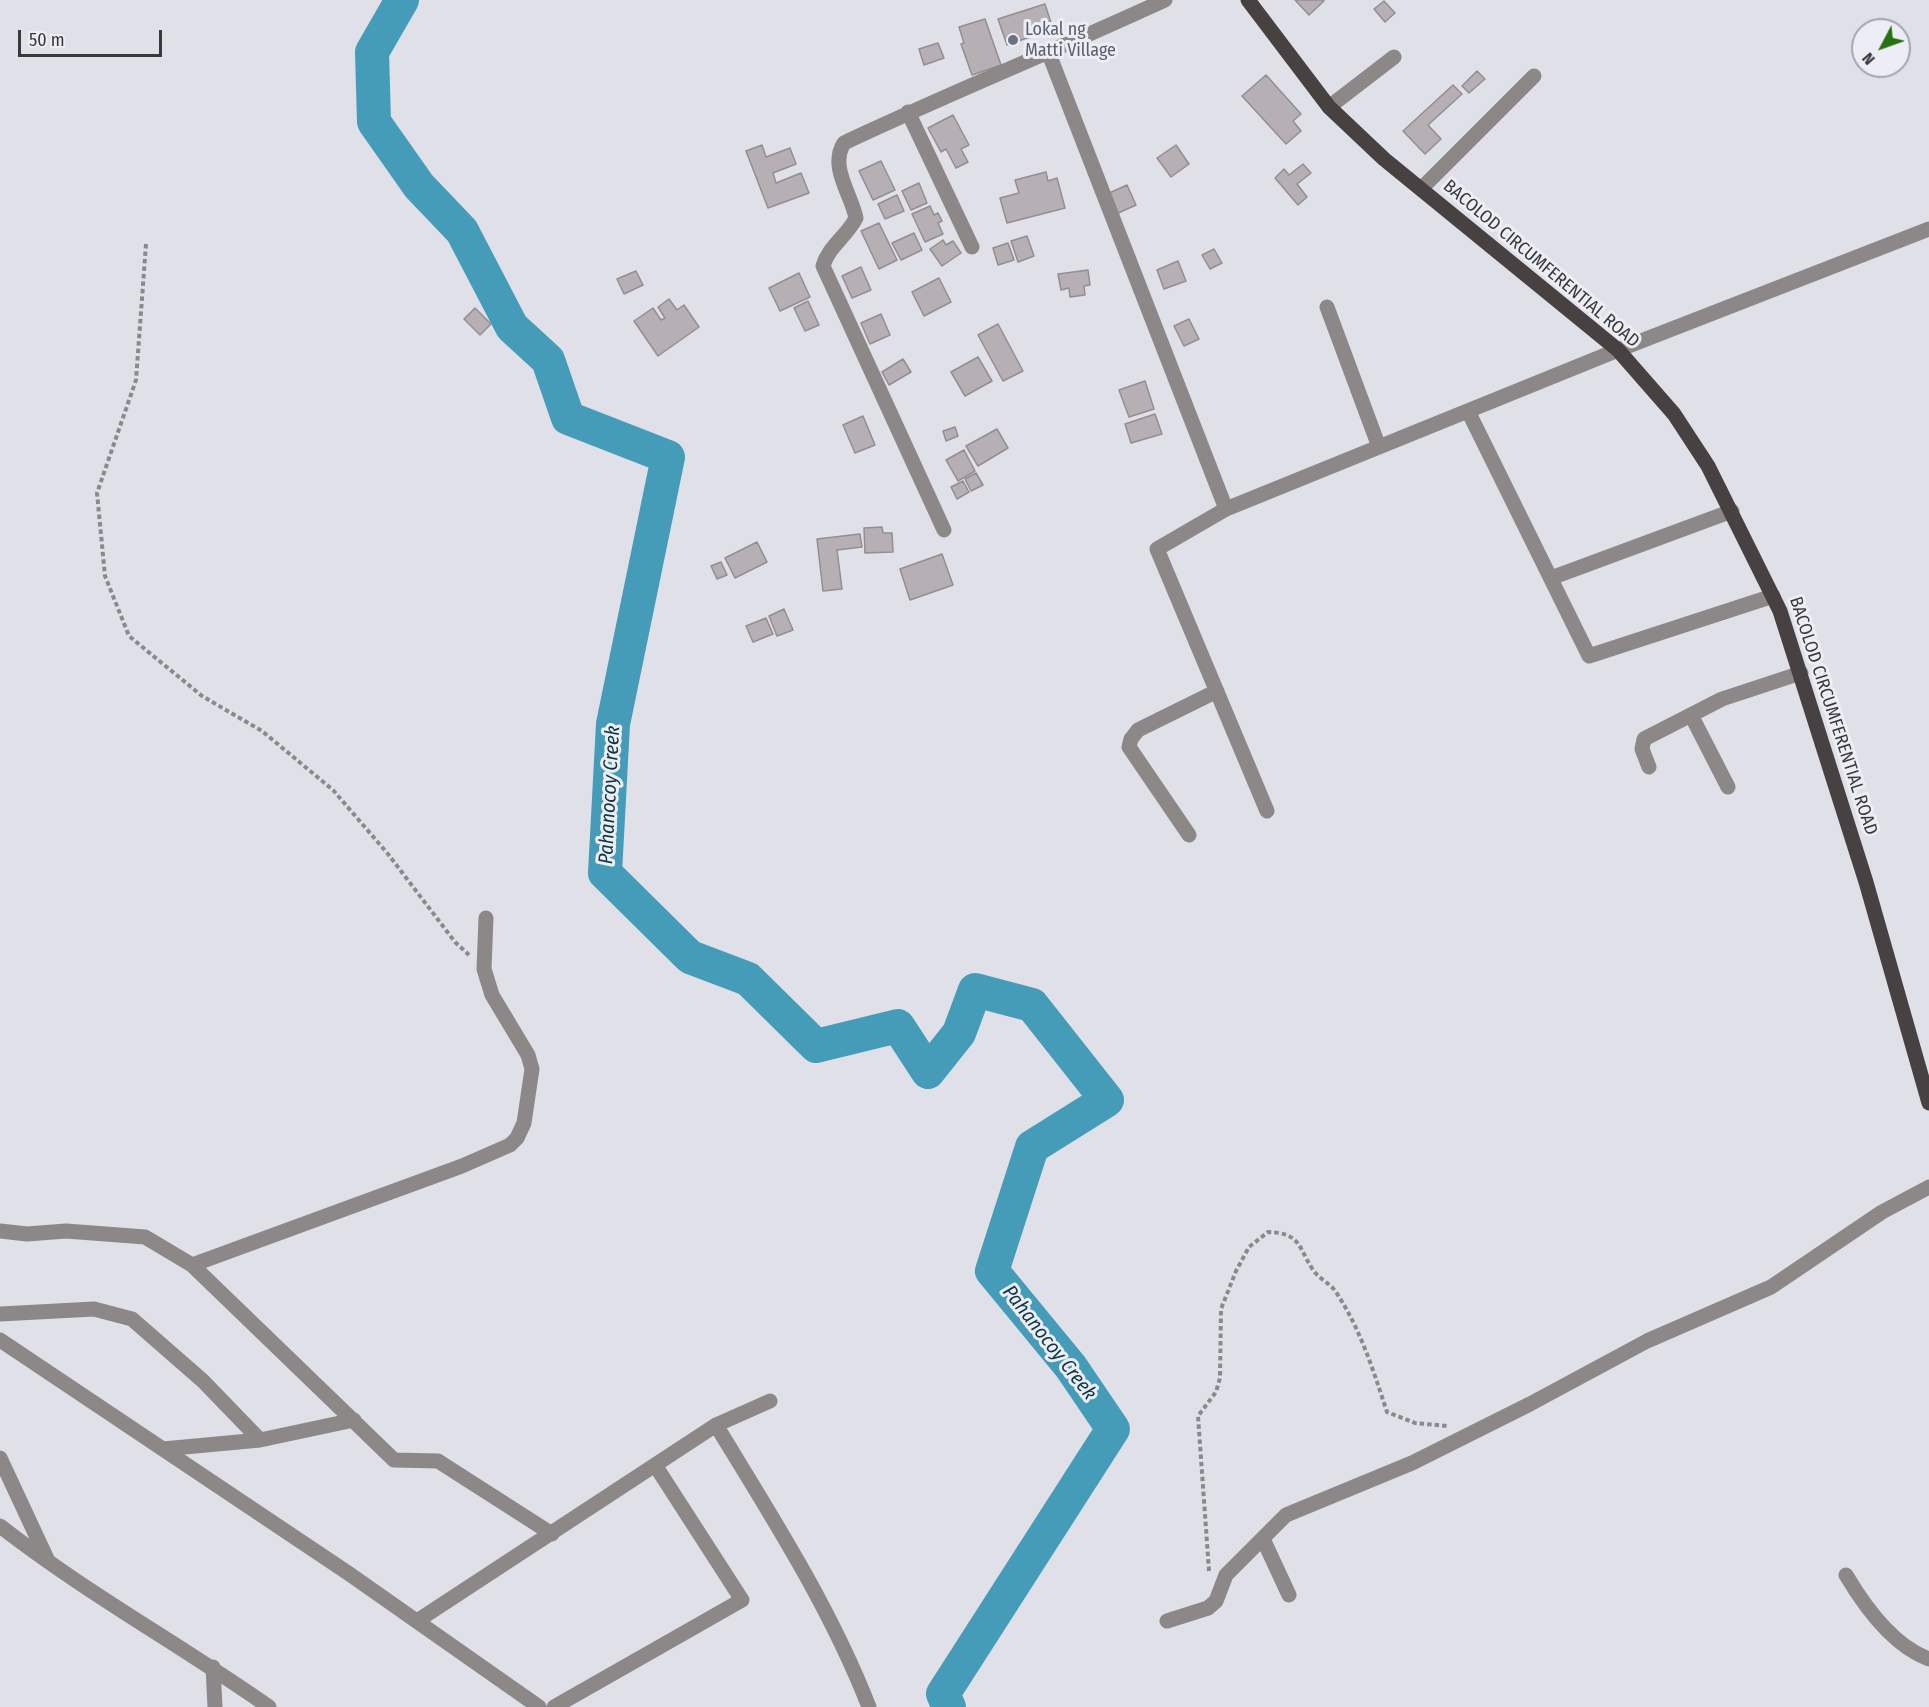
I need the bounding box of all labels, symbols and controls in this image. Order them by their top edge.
scale bar [21,18,165,56]
north arrow [1851,18,1911,78]
place label: Lokal ng Matti Village [1025,19,1116,62]
text: 50 m [29,29,65,51]
marker: Lokal ng Matti Village [1006,33,1020,47]
text: N [1858,49,1879,69]
street label: BACOLOD CIRCUMFERENTIAL ROAD [1439,176,1643,352]
street label: BACOLOD CIRCUMFERENTIAL ROAD [1784,594,1882,838]
water label: Pahanocoy Creek [594,725,626,865]
water label: Pahanocoy Creek [997,1281,1101,1405]

